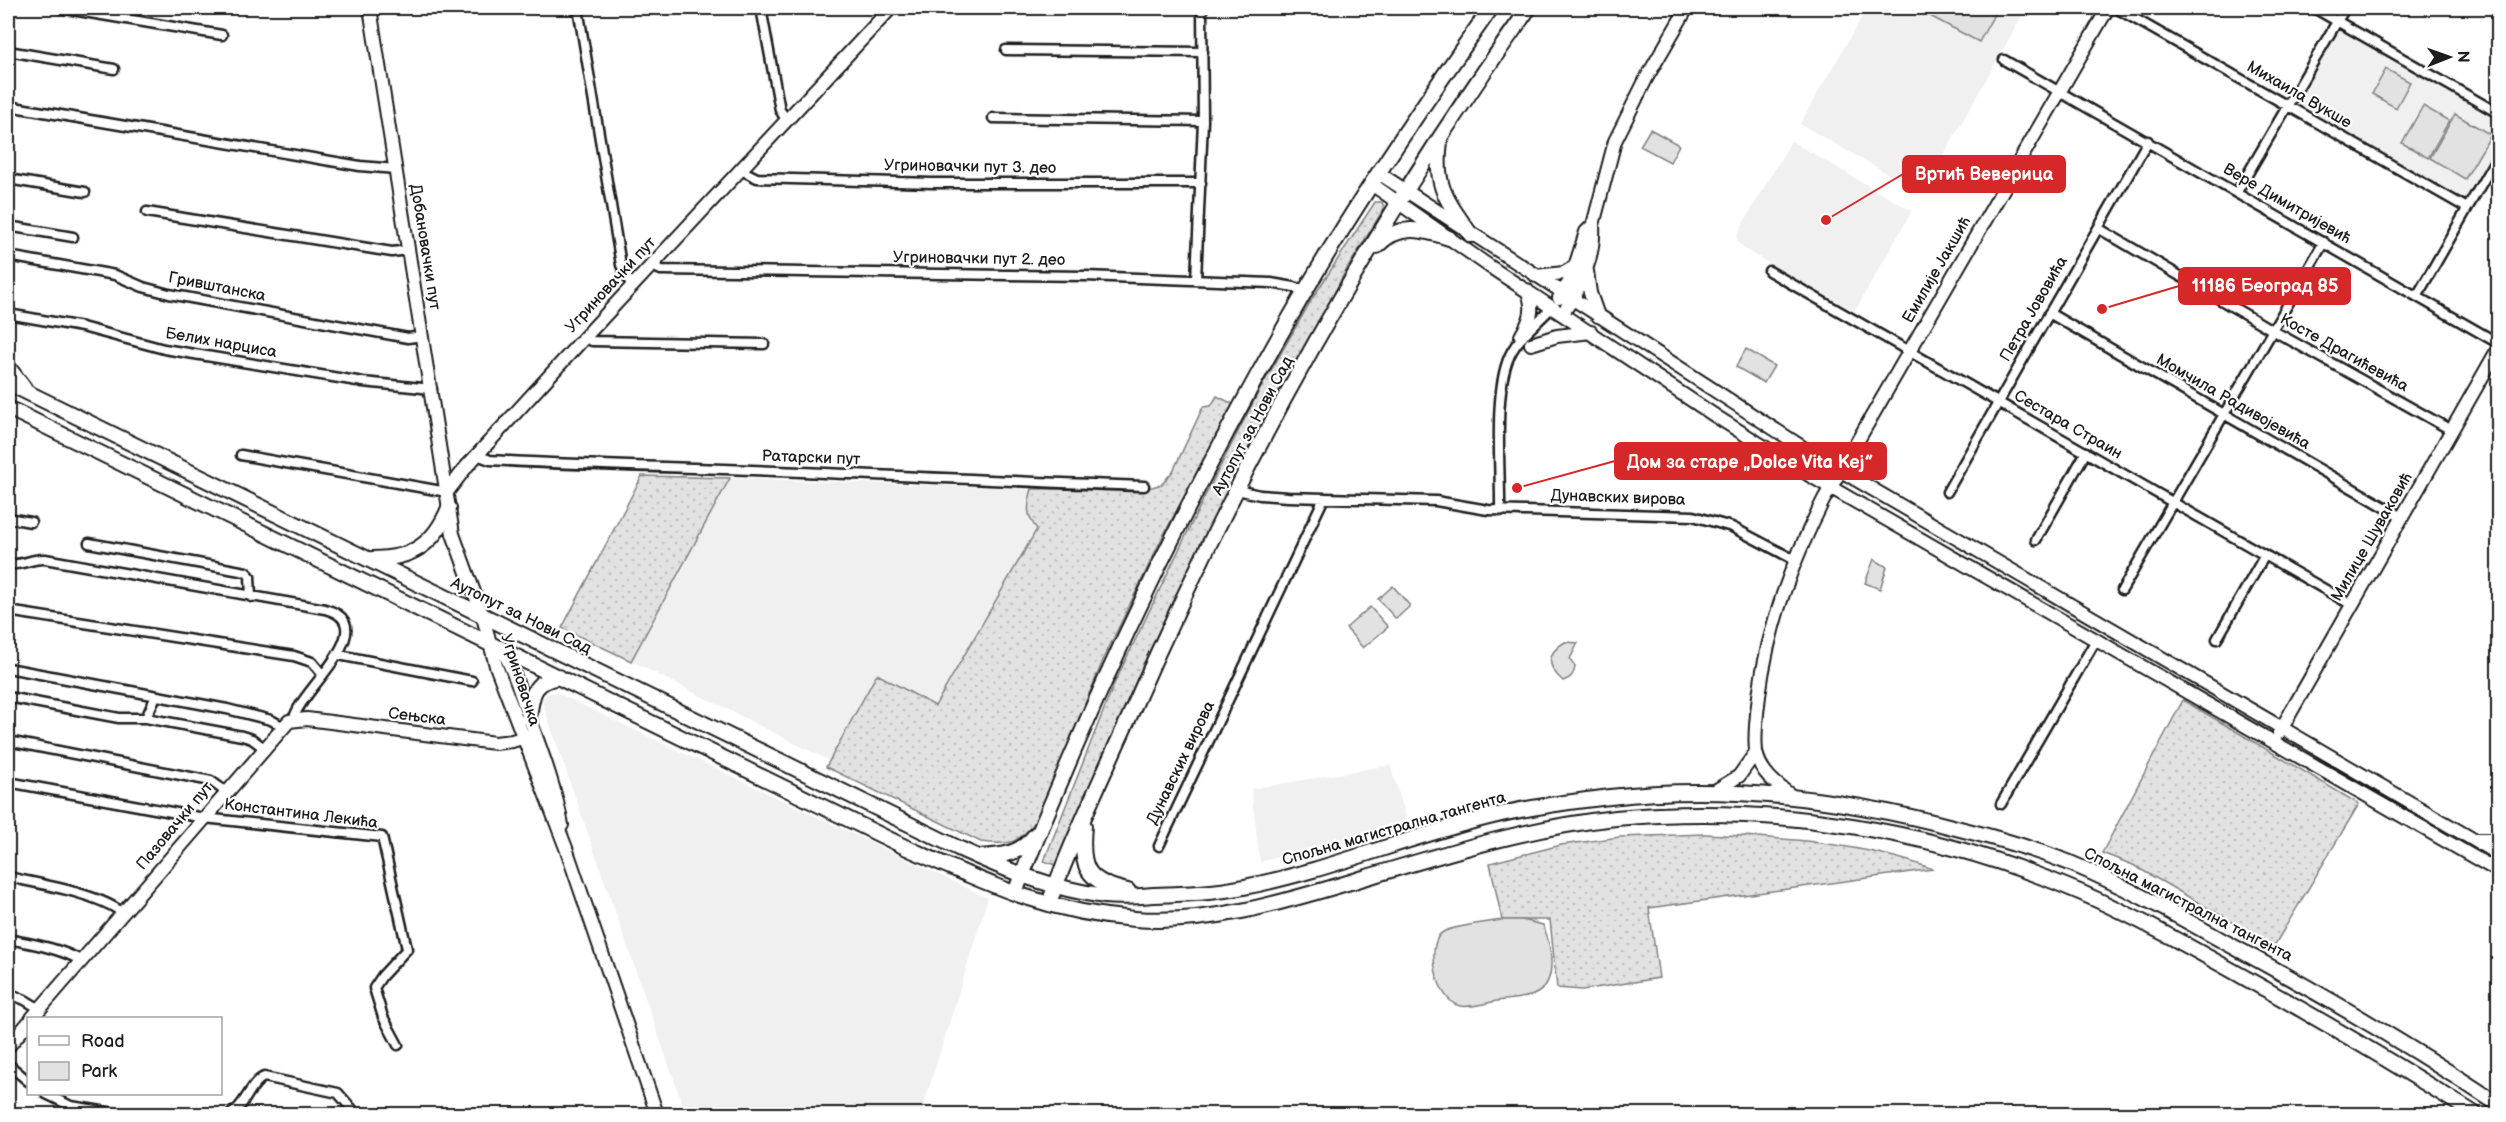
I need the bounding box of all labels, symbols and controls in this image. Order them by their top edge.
north arrow [2419,27,2479,87]
text: N [2453,51,2472,63]
street label: Михаила Вукше [2243,57,2355,133]
street label: Угриновачки пут 3. део [884,156,1056,178]
callout: Вртић Веверица [1903,156,2065,192]
street label: Вере Димитријевић [2220,160,2354,248]
text: Вртић Веверица [1915,164,2054,185]
street label: Добановачки пут [406,183,444,312]
street label: Емилије Јакшић [1899,213,1975,327]
street label: Угриновачки пут [562,233,661,337]
street label: Угриновачки пут 2. део [893,248,1065,270]
street label: Петра Јововића [1996,252,2072,365]
street label: Гривштанска [167,268,268,306]
callout: 11186 Београд 85 [2179,268,2350,304]
text: 11186 Београд 85 [2191,276,2339,297]
street label: Косте Драгићевића [2277,310,2412,396]
street label: Белих нарциса [164,324,279,362]
street label: Момчила Радивојевића [2153,350,2314,454]
street label: Аутопут за Нови Сад [1208,353,1298,499]
street label: Сестара Страин [2011,386,2125,464]
callout: Дом за старе „Dolce Vita Kej” [1615,443,1886,479]
street label: Ратарски пут [761,447,861,469]
text: Дом за старе „Dolce Vita Kej” [1627,452,1873,473]
street label: Милице Шуваковић [2327,469,2417,605]
street label: Дунавских вирова [1550,486,1686,510]
street label: Аутопут за Нови Сад [447,573,595,658]
street label: Угриновачка [496,631,544,729]
street label: Дунавских вирова [1143,698,1219,828]
street label: Сењска [387,704,447,730]
street label: Пазовачки пут [133,778,218,874]
street label: Спољна магистрална тангента [1280,788,1508,870]
street label: Константина Лекића [223,795,379,833]
street label: Спољна магистрална тангента [2081,844,2296,966]
legend [27,1017,222,1095]
text: Road [81,1031,125,1052]
text: Park [81,1061,117,1082]

